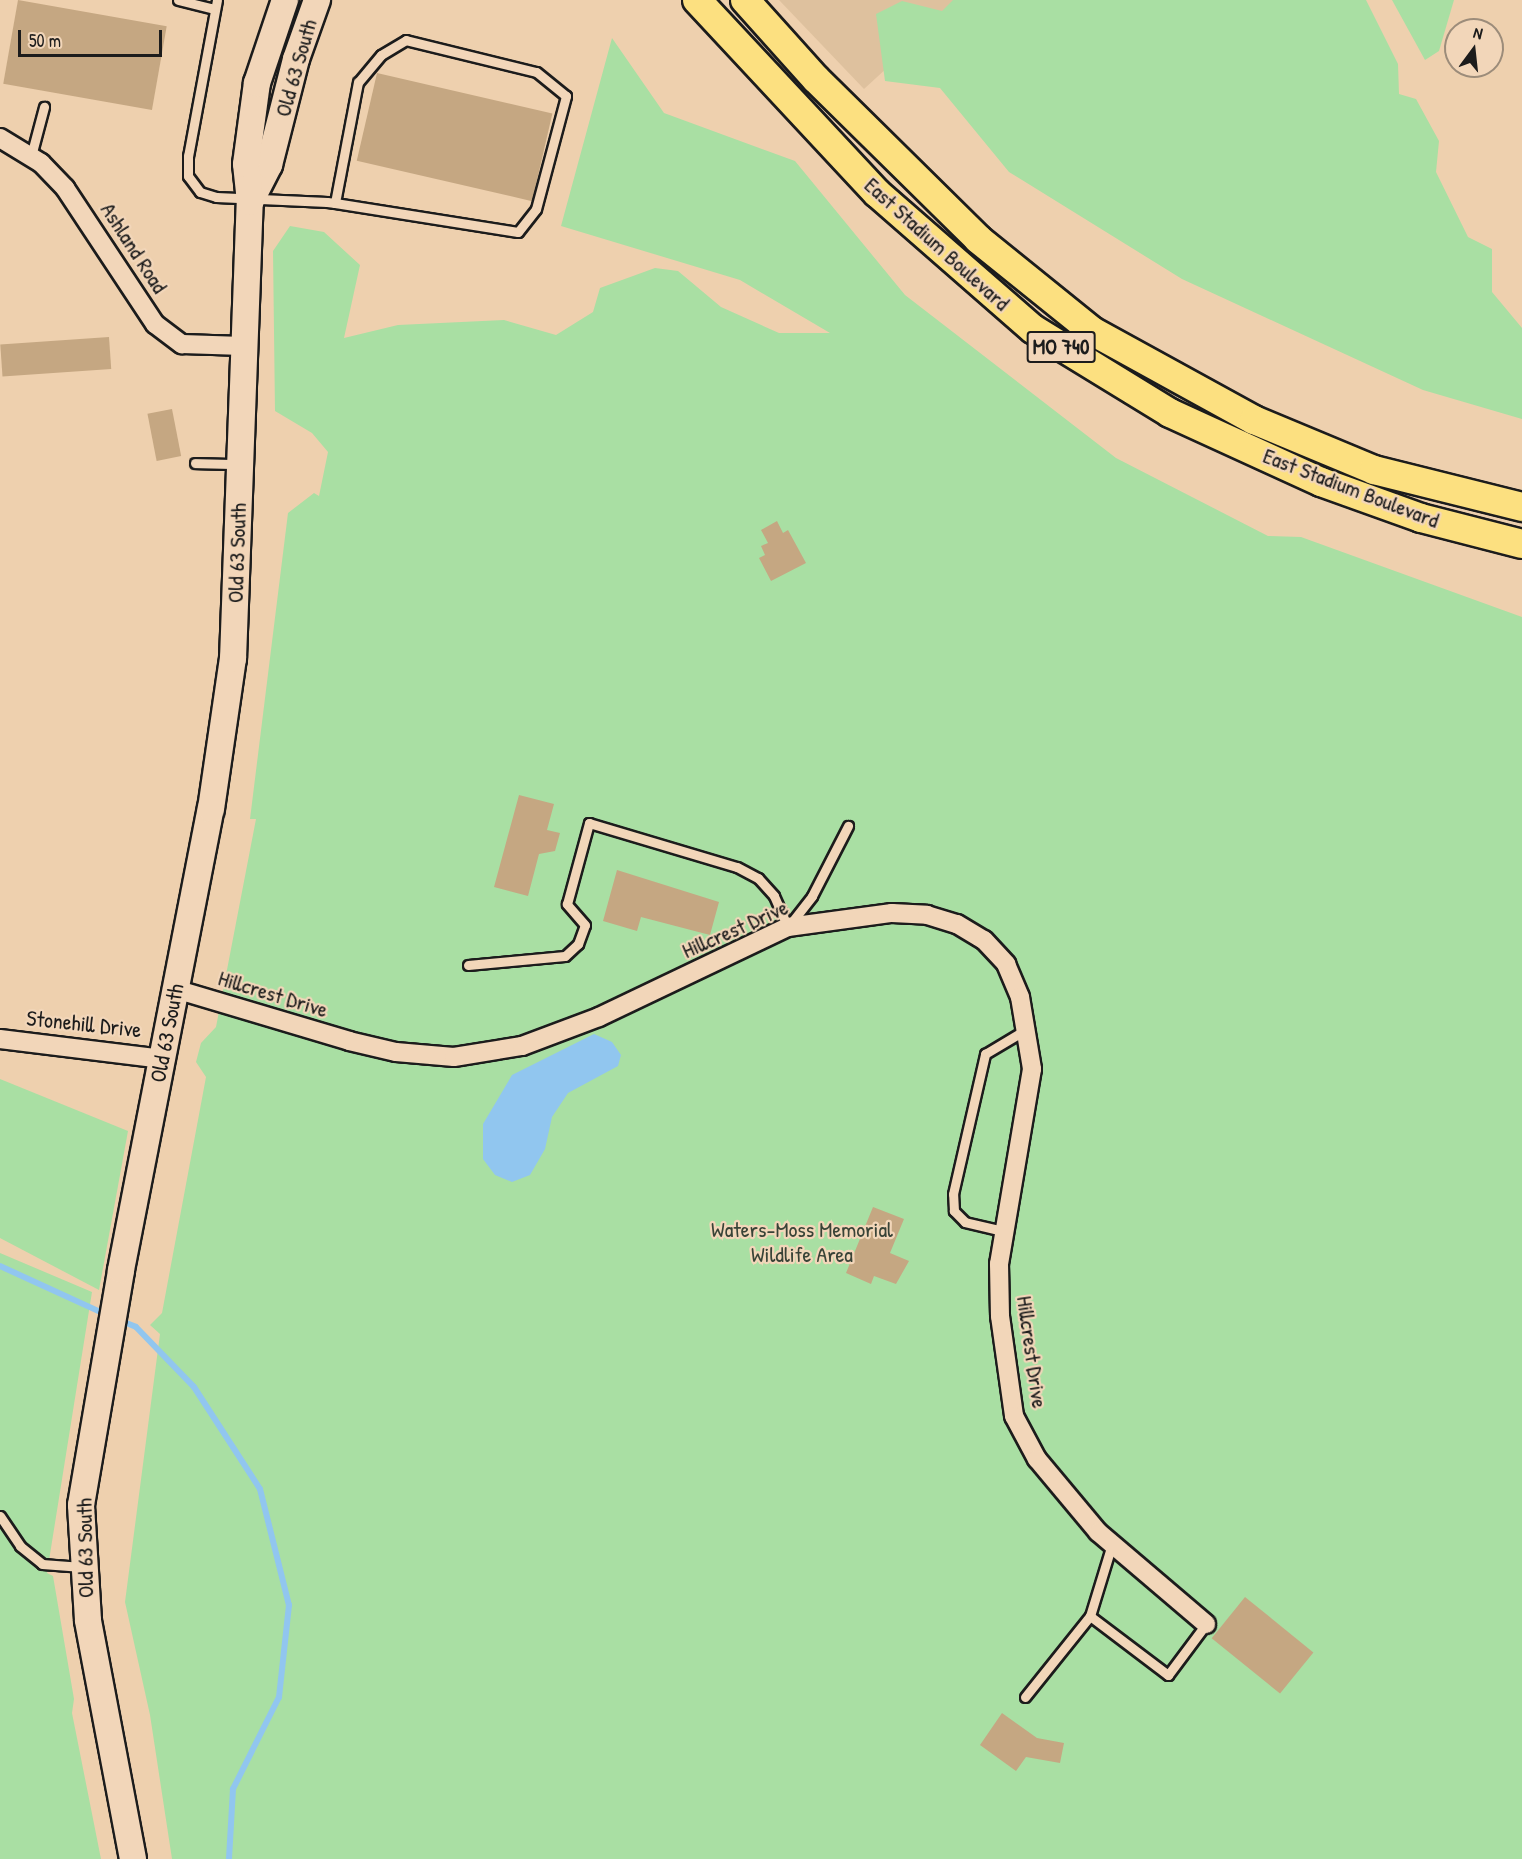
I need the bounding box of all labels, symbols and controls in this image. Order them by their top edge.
street label: Old 63 South [270,16,322,120]
scale bar [21,18,165,56]
north arrow [1444,18,1504,78]
text: N [1471,21,1485,44]
text: 50 m [29,28,61,53]
street label: East Stadium Boulevard [859,172,1015,316]
street label: Ashland Road [95,198,173,298]
road number: MO 740 [1026,329,1096,365]
street label: East Stadium Boulevard [1259,442,1443,534]
street label: Old 63 South [222,503,252,603]
street label: Hillcrest Drive [678,894,792,964]
street label: Hillcrest Drive [215,965,331,1023]
street label: Old 63 South [145,981,189,1085]
street label: Stonehill Drive [25,1005,143,1043]
park label: Waters-Moss Memorial Wildlife Area [711,1216,893,1268]
street label: Hillcrest Drive [1011,1294,1053,1410]
street label: Old 63 South [71,1498,99,1598]

